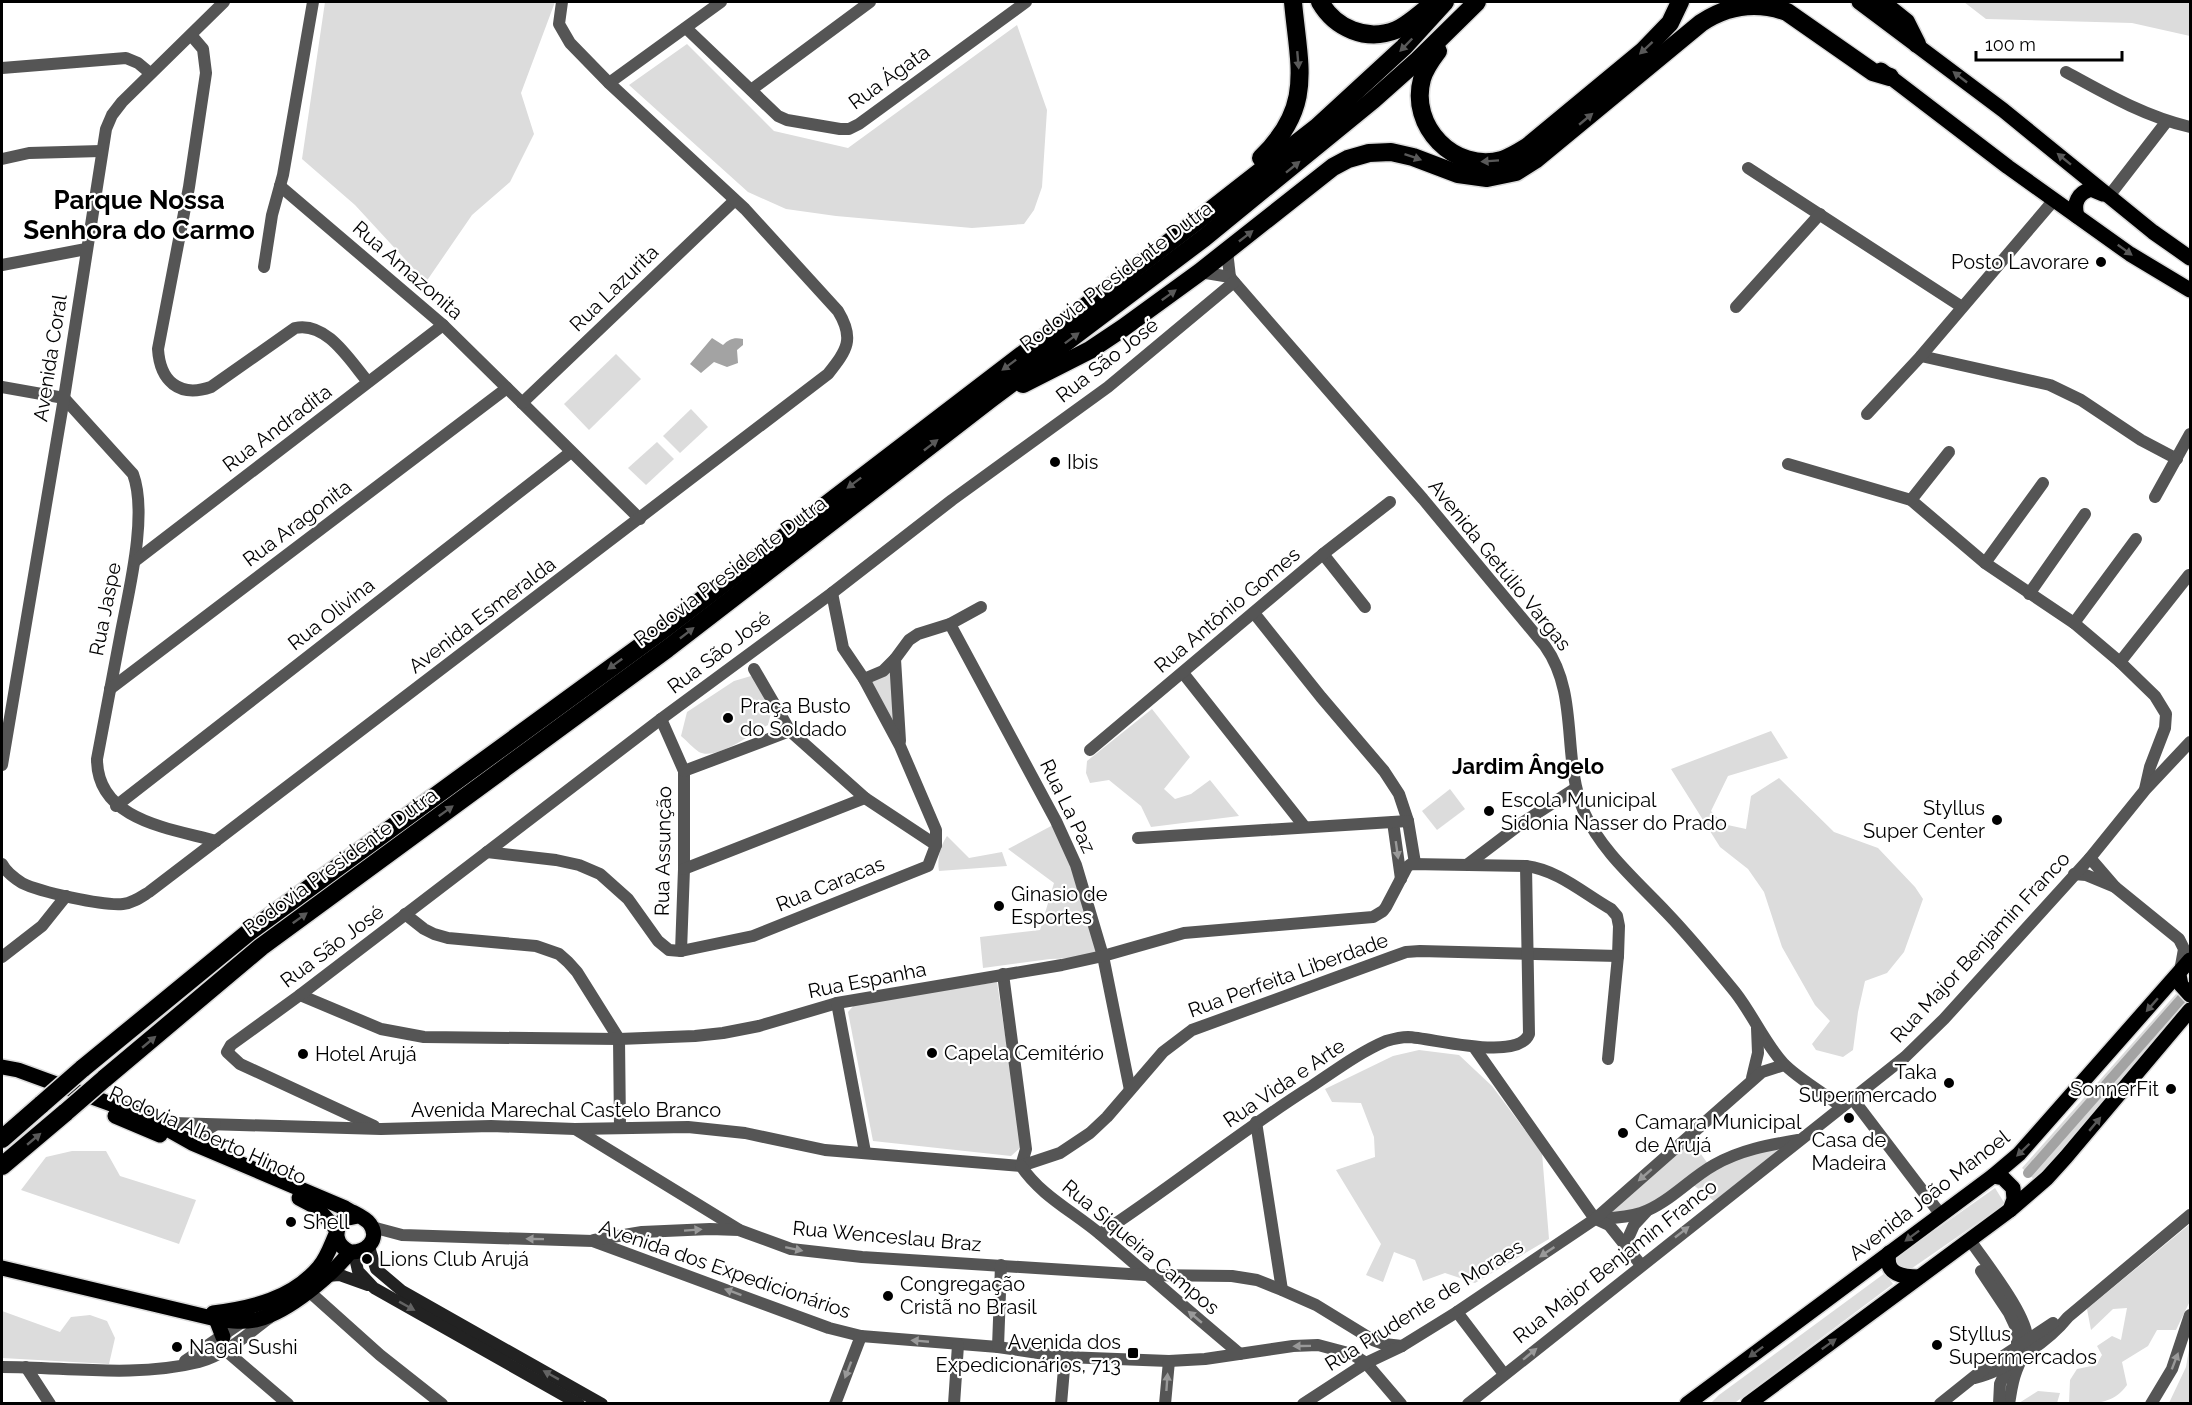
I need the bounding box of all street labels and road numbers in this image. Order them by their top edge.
street label: Rua Ágata [844,40,934,114]
street label: Rodovia Presidente Dutra [1015,196,1217,356]
street label: Rua Amazonita [348,216,468,324]
street label: Rua Lazurita [565,240,663,336]
street label: Avenida Coral [28,292,72,423]
street label: Rua São José [1051,313,1163,407]
street label: Rua Andradita [218,379,336,477]
street label: Rua Aragonita [238,474,356,572]
street label: Avenida Getúlio Vargas [1424,475,1576,655]
street label: Rodovia Presidente Dutra [629,491,831,651]
street label: Rua Antônio Gomes [1149,542,1305,678]
street label: Avenida Esmeralda [404,552,560,678]
street label: Rua Jaspe [84,560,126,658]
street label: Rua Olivina [283,573,379,655]
street label: Rua São José [663,605,776,699]
street label: Rua La Paz [1035,755,1101,857]
street label: Rodovia Presidente Dutra [238,782,442,940]
street label: Rua Assunção [650,786,676,916]
street label: Rua Major Benjamin Franco [1885,847,2075,1047]
street label: Rua Caracas [772,851,888,917]
street label: Rua São José [276,899,389,993]
street label: Rua Perfeita Liberdade [1185,928,1392,1022]
street label: Rua Espanha [806,957,928,1003]
street label: Rua Vida e Arte [1219,1033,1350,1133]
street label: Rodovia Alberto Hinoto [106,1081,311,1189]
street label: Avenida Marechal Castelo Branco [411,1098,721,1122]
street label: Avenida João Manoel [1844,1125,2015,1265]
street label: Rua Siqueira Campos [1058,1174,1224,1320]
street label: Rua Major Benjamin Franco [1508,1174,1722,1348]
street label: Avenida dos Expedicionários [596,1215,854,1323]
street label: Rua Wenceslau Braz [791,1216,983,1256]
street label: Rua Prudente de Moraes [1321,1234,1527,1376]

